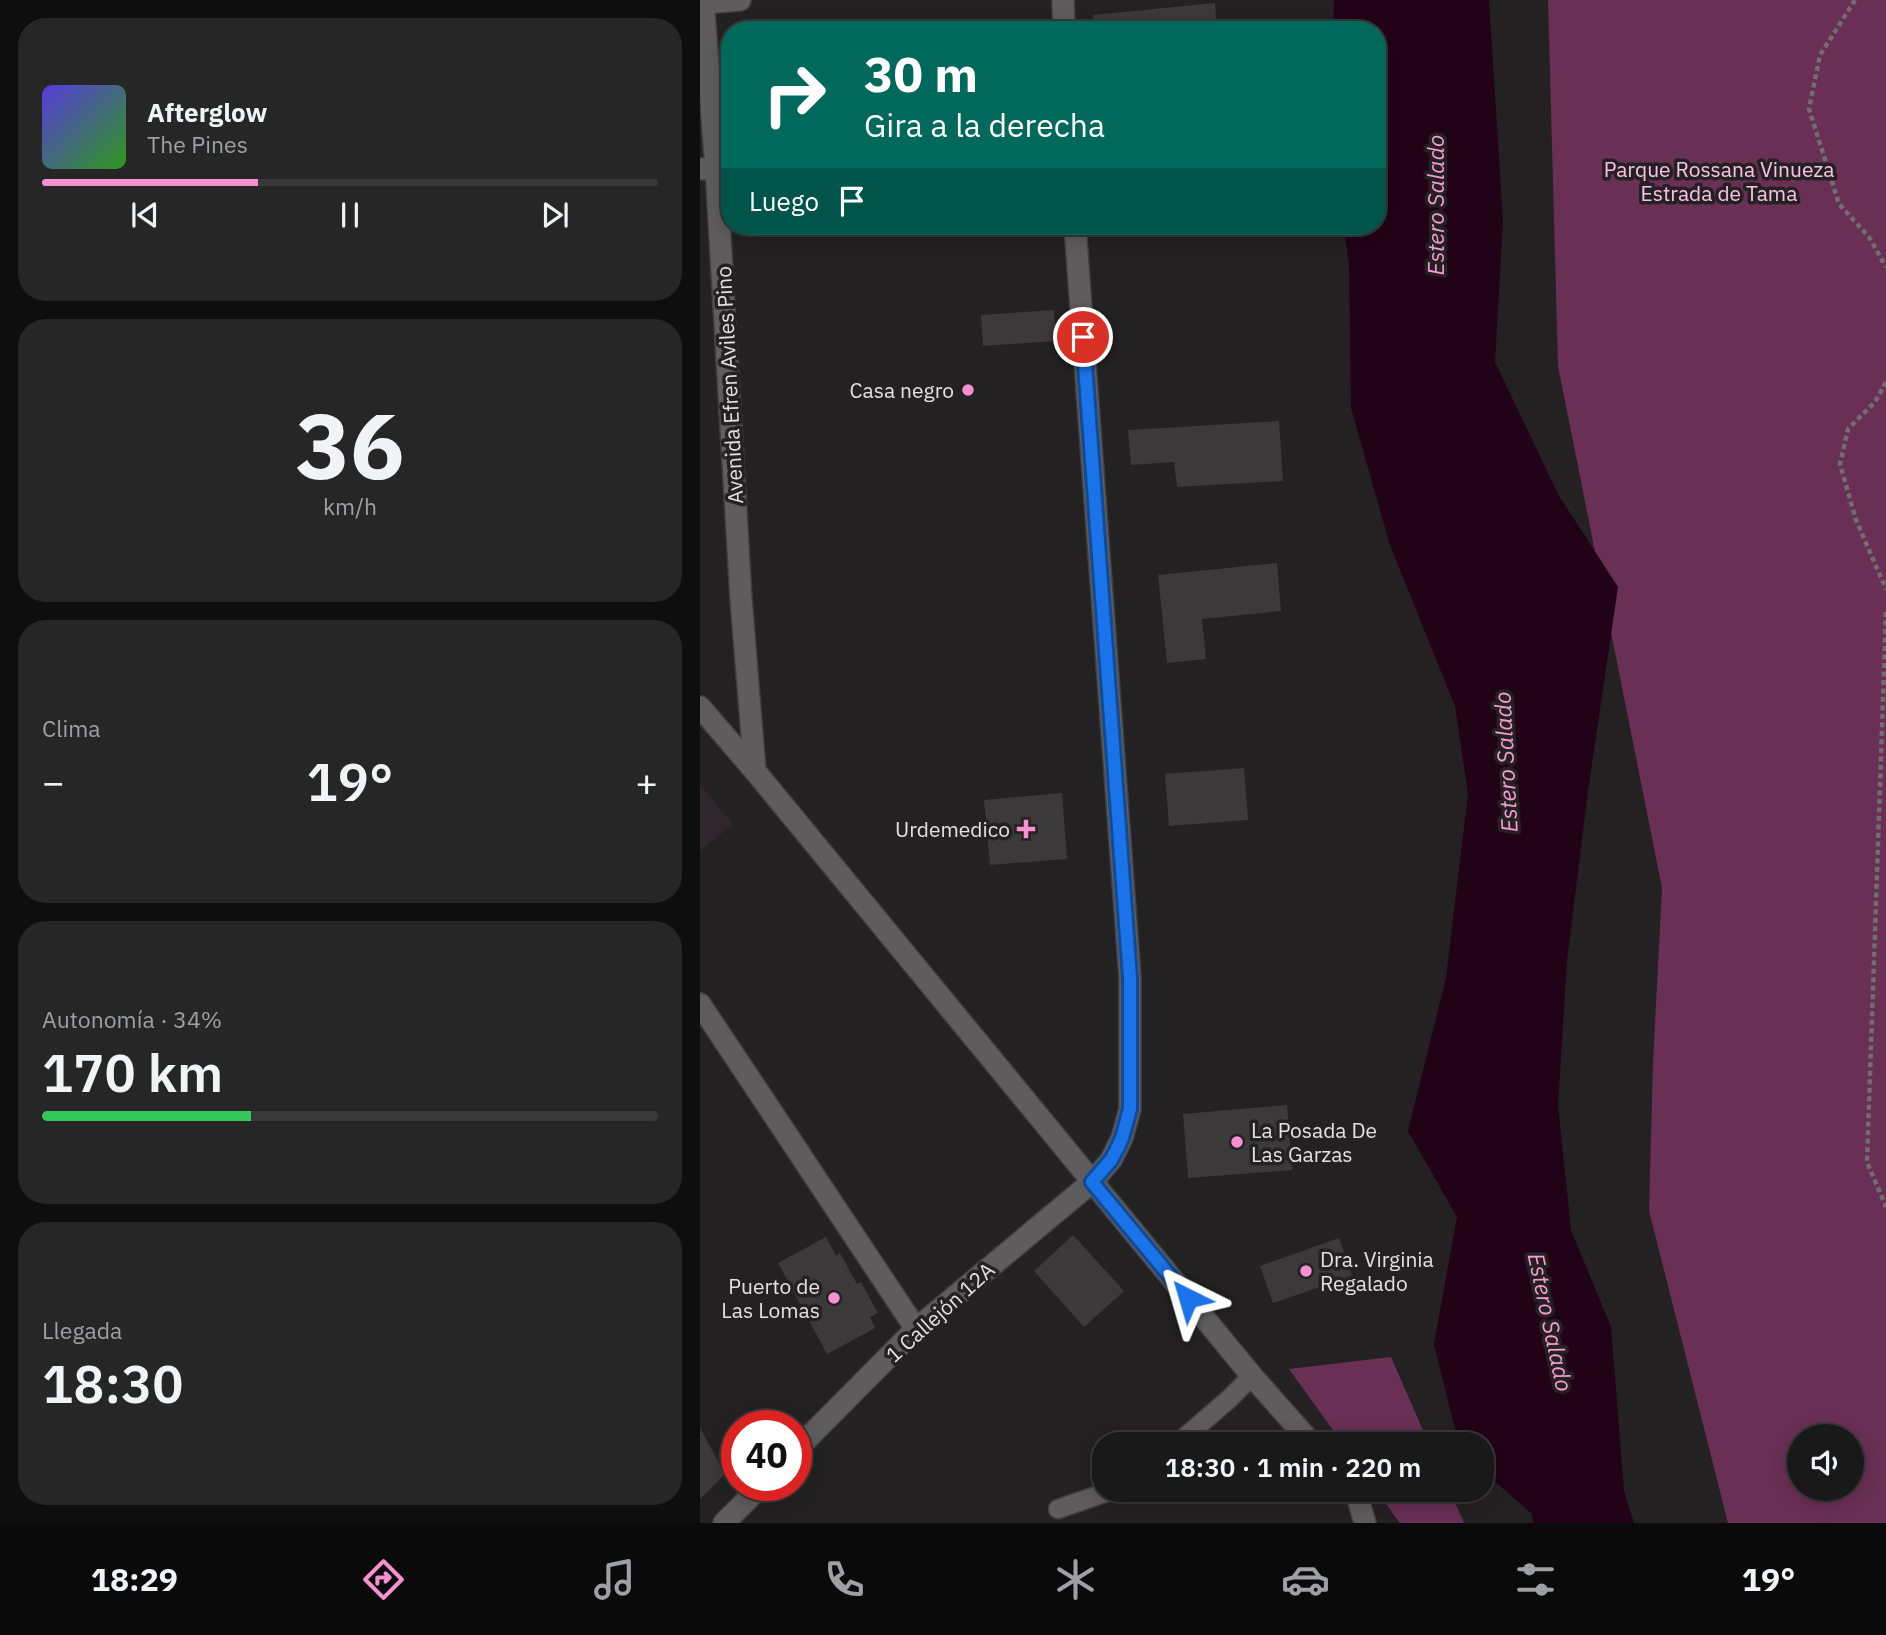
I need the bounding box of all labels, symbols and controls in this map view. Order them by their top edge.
text: 30 m [864,42,978,105]
icon: right [749,49,840,140]
text: Afterglow [147,95,267,129]
text: Gira a la derecha [864,104,1105,146]
text: The Pines [147,129,248,159]
water label: Estero Salado [1420,135,1450,276]
park label: Parque Rossana Vinueza Estrada de Tama [1604,155,1834,207]
icon: arrive [833,182,871,220]
text: Luego [749,184,819,218]
icon: previous [126,196,164,234]
icon: pause [331,196,369,234]
icon: next [536,196,574,234]
street label: Avenida Efren Aviles Pino [709,265,749,505]
pin [1053,307,1113,367]
icon: arrive [1064,318,1102,356]
place label: Casa negro [849,376,954,404]
marker: Casa negro [960,382,976,398]
text: 36 [295,386,405,504]
text: km/h [323,491,377,521]
water label: Estero Salado [1486,691,1524,833]
text: Clima [42,713,101,743]
text: 19° [307,748,393,815]
text: − [42,757,65,806]
text: + [635,757,658,806]
place label: Urdemedico [895,815,1010,843]
marker: Urdemedico [1016,819,1036,839]
text: Autonomía · 34% [42,1004,222,1034]
text: 170 km [42,1039,223,1106]
place label: La Posada De Las Garzas [1251,1116,1377,1168]
marker: La Posada De Las Garzas [1229,1134,1245,1150]
place label: Dra. Virginia Regalado [1320,1245,1434,1297]
water label: Estero Salado [1522,1250,1580,1394]
street label: 1 Callejón 12A [880,1256,1000,1368]
position arrow [1151,1261,1225,1335]
marker: Dra. Virginia Regalado [1298,1263,1314,1279]
place label: Puerto de Las Lomas [721,1272,820,1324]
marker: Puerto de Las Lomas [826,1290,842,1306]
text: Llegada [42,1315,122,1345]
text: 18:30 [42,1350,183,1417]
speed limit sign: 40 [721,1410,812,1501]
map controls [1787,1424,1864,1501]
button: sound [1787,1424,1864,1501]
text: 18:30 · 1 min · 220 m [1165,1450,1421,1484]
icon: directions [359,1555,408,1604]
icon: music [590,1555,639,1604]
icon: phone [820,1555,869,1604]
icon: climate [1051,1555,1100,1604]
icon: car [1281,1555,1330,1604]
icon: filters [1511,1555,1560,1604]
text: 18:29 [91,1558,178,1600]
text: 19° [1742,1558,1795,1600]

